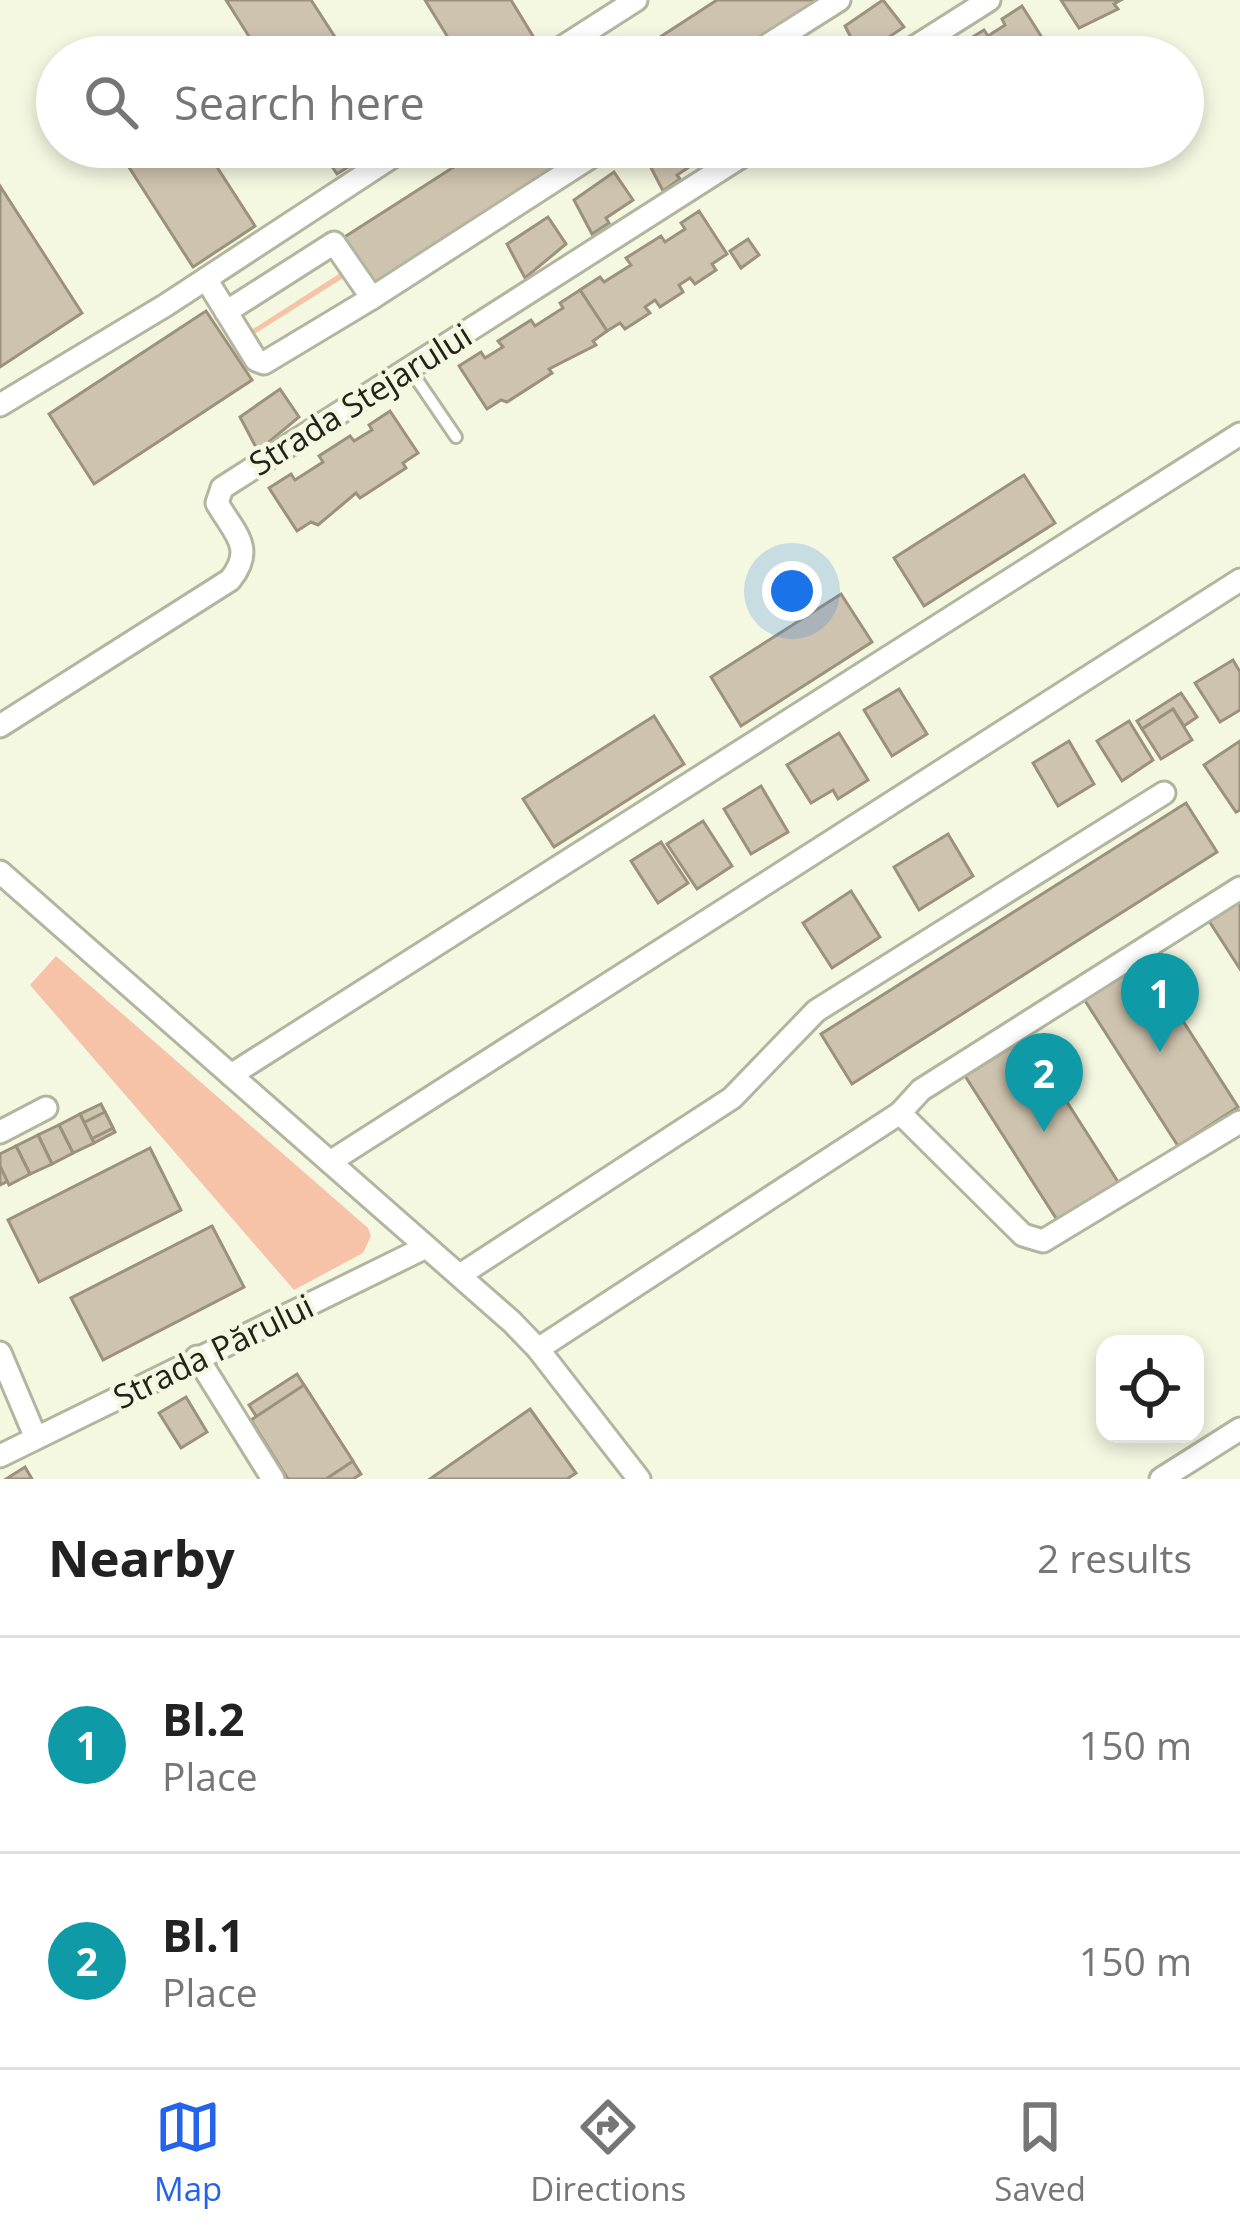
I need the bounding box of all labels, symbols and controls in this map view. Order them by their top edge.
search box [36,36,1204,168]
icon: search [78,69,144,135]
text: Search here [174,72,425,133]
street label: Strada Stejarului [240,312,480,486]
your location [762,561,822,621]
pin: 1 [1121,953,1199,1052]
pin: 2 [1005,1033,1083,1132]
street label: Strada Părului [105,1283,321,1419]
map controls [1096,1335,1204,1443]
button: locate [1096,1335,1204,1443]
text: Nearby [48,1522,235,1592]
text: 2 results [1037,1531,1192,1584]
text: Bl.2 [162,1688,245,1749]
text: 1 [76,1718,98,1771]
text: 150 m [1079,1718,1192,1771]
text: Place [162,1749,258,1802]
text: Bl.1 [162,1904,245,1965]
text: 2 [76,1934,98,1987]
text: 150 m [1079,1934,1192,1987]
text: Place [162,1965,258,2018]
tab: Map [154,2094,222,2211]
tab: Directions [530,2094,686,2211]
tab: Saved [994,2094,1086,2211]

